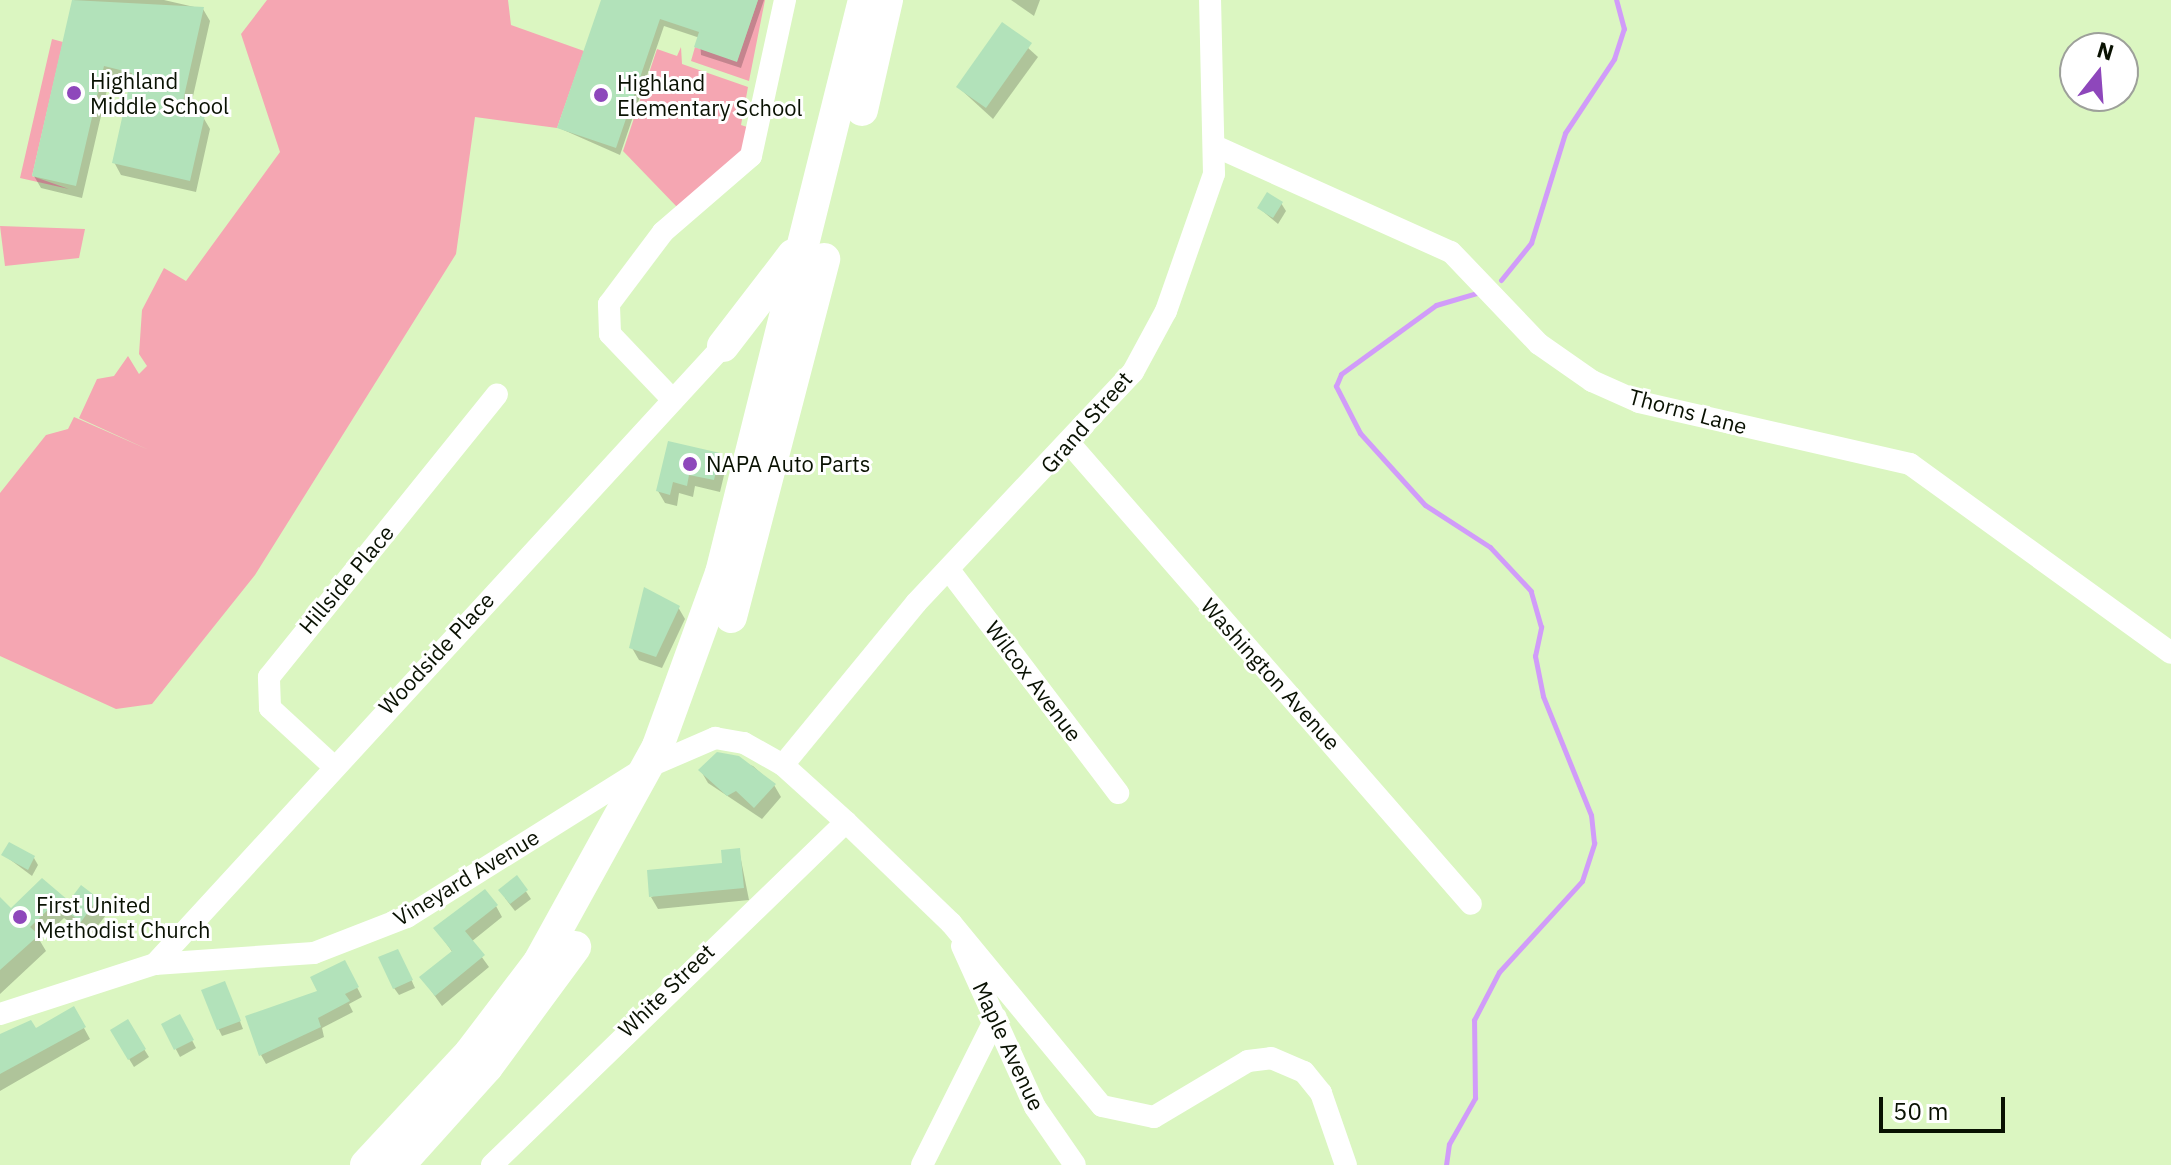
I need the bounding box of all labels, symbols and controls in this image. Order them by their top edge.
north arrow [2059,32,2139,112]
text: N [2094,34,2117,67]
place label: Highland Middle School [90,67,229,118]
place label: Highland Elementary School [617,69,803,120]
marker: Highland Middle School [65,84,83,102]
marker: Highland Elementary School [592,86,610,104]
street label: Grand Street [1035,366,1137,478]
street label: Thorns Lane [1626,383,1750,439]
place label: NAPA Auto Parts [706,451,870,477]
marker: NAPA Auto Parts [681,455,699,473]
street label: Hillside Place [293,519,399,639]
street label: Woodside Place [373,587,499,719]
street label: Washington Avenue [1196,593,1346,755]
street label: Wilcox Avenue [980,616,1088,746]
street label: Vineyard Avenue [388,823,544,931]
place label: First United Methodist Church [36,891,210,942]
marker: First United Methodist Church [11,908,29,926]
street label: White Street [613,938,719,1042]
street label: Maple Avenue [968,977,1050,1115]
scale bar [1883,1081,2009,1131]
text: 50 m [1893,1095,1948,1127]

